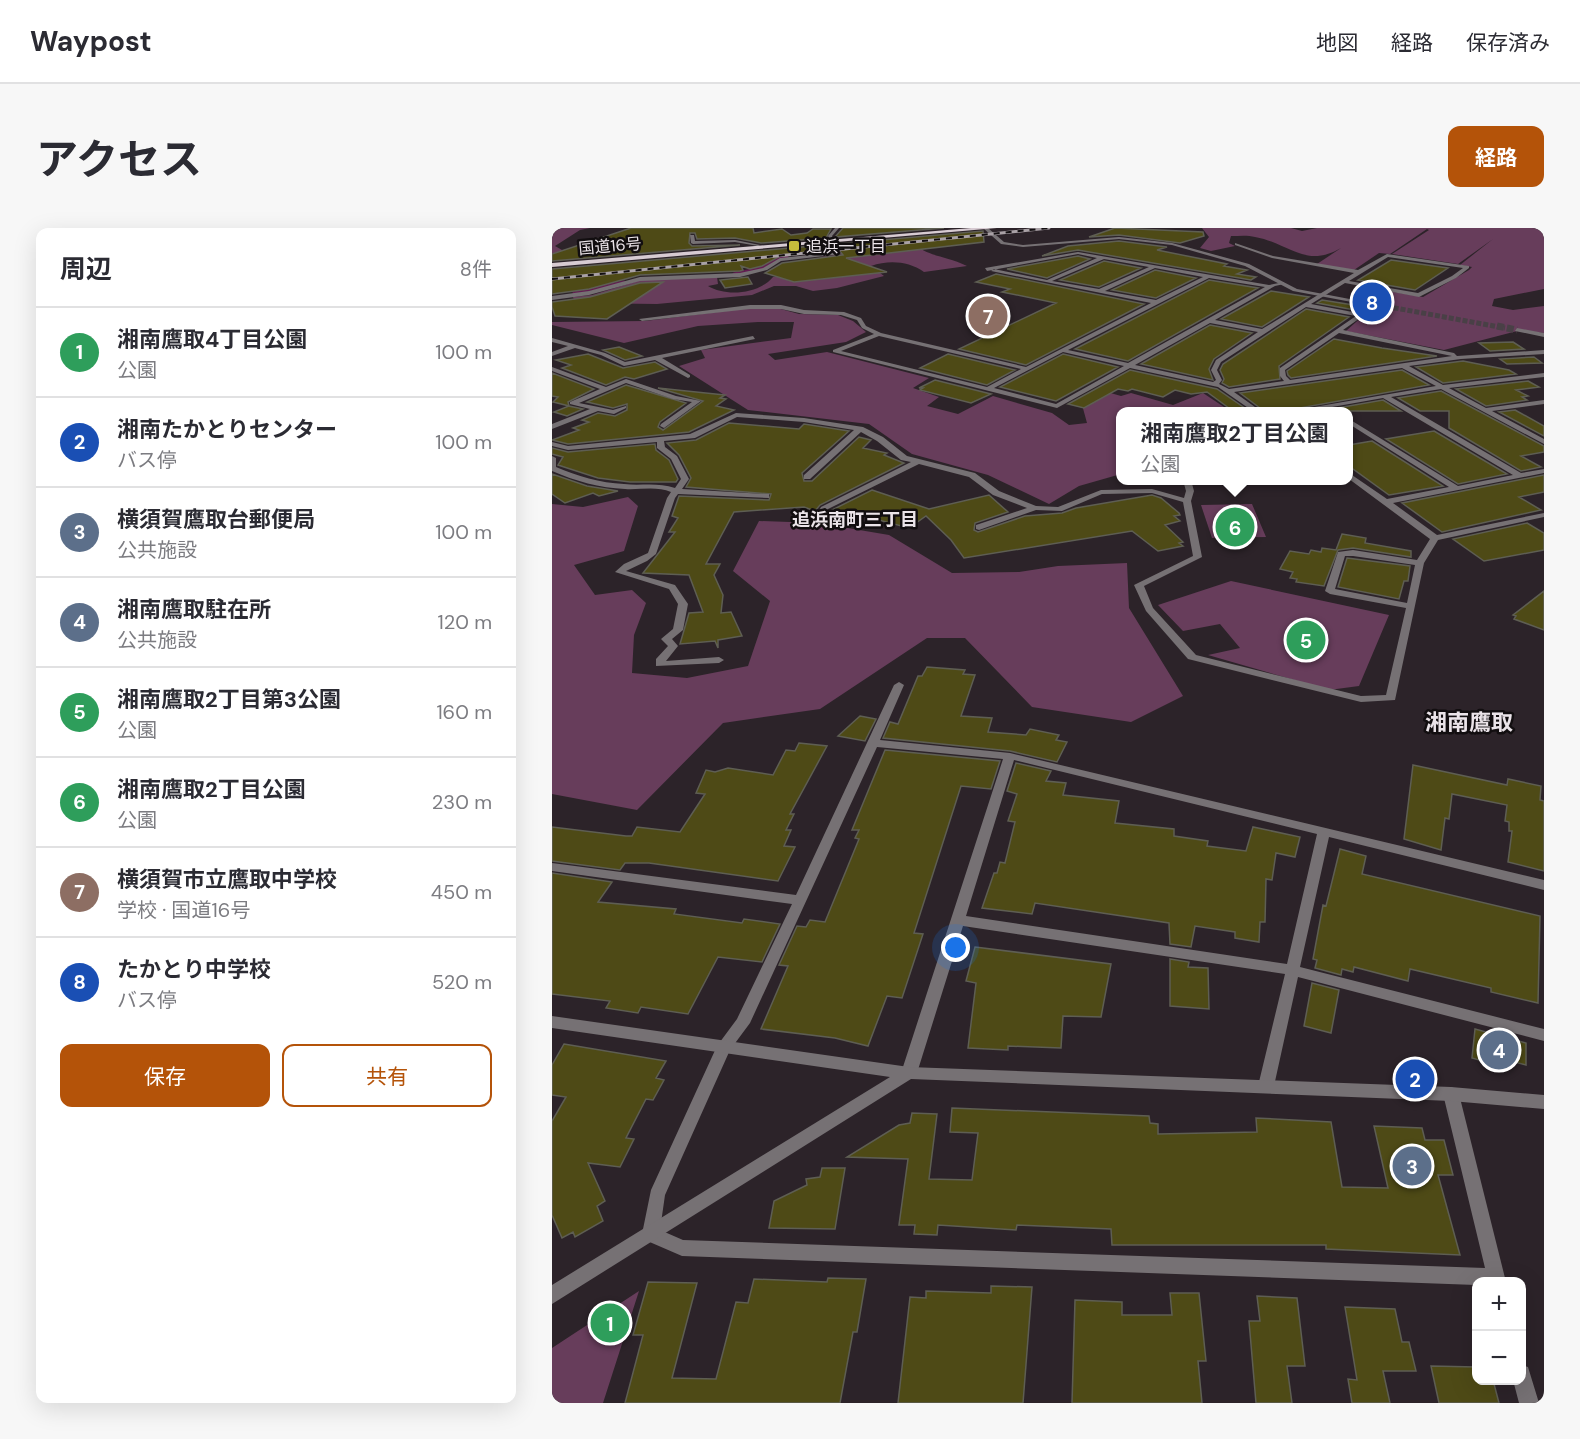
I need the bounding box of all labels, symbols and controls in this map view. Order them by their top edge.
text: Waypost [30,23,152,60]
text: 地図 [1316,29,1358,57]
text: 経路 [1391,29,1433,57]
text: 保存済み [1466,29,1550,57]
button: 経路 [1448,126,1544,187]
text: アクセス [36,132,202,187]
street label: 国道16号 [578,233,642,259]
place label: 追浜一丁目 [806,236,886,257]
marker: 追浜一丁目 [787,239,801,253]
text: 周辺 [60,252,112,286]
text: 8件 [460,256,492,282]
pin: 8 [1352,280,1392,325]
pin: 7 [968,294,1008,338]
text: 湘南鷹取4丁目公園 [117,325,307,354]
text: 1 [76,339,83,365]
text: 100 m [435,339,492,365]
text: 公園 [117,357,157,383]
popup [1116,407,1353,485]
text: 湘南たかとりセンター [117,415,337,444]
text: 湘南鷹取2丁目公園 [1140,419,1329,448]
text: 2 [74,429,85,455]
text: 100 m [435,429,492,455]
text: バス停 [117,447,177,473]
text: 公園 [1140,451,1180,477]
pin: 6 [1216,504,1254,550]
text: 横須賀鷹取台郵便局 [117,505,315,534]
district label: 追浜南町三丁目 [792,508,918,532]
text: 3 [73,519,86,545]
text: 100 m [435,519,492,545]
text: 公共施設 [117,537,197,563]
text: 湘南鷹取駐在所 [117,595,271,624]
text: 4 [73,609,86,635]
text: 120 m [438,609,492,635]
pin: 5 [1286,618,1326,662]
text: 公共施設 [117,627,197,653]
text: 湘南鷹取2丁目第3公園 [117,685,341,714]
text: 5 [73,699,86,725]
text: 160 m [436,699,492,725]
district label: 湘南鷹取 [1425,708,1513,737]
text: 公園 [117,717,157,743]
text: 湘南鷹取2丁目公園 [117,775,306,804]
text: 6 [73,789,86,815]
text: 230 m [432,789,492,815]
text: 公園 [117,807,157,833]
text: 横須賀市立鷹取中学校 [117,865,337,894]
text: 7 [74,879,85,905]
text: 450 m [431,879,492,905]
text: 学校 · 国道16号 [117,897,250,923]
your location [941,933,970,962]
text: たかとり中学校 [117,955,271,984]
text: 8 [73,969,86,995]
text: 520 m [432,969,492,995]
text: バス停 [117,987,177,1013]
pin: 4 [1480,1028,1518,1072]
button: 保存 [60,1044,270,1107]
button: 共有 [282,1044,492,1107]
pin: 2 [1396,1056,1434,1102]
pin: 3 [1392,1144,1432,1188]
map controls [1472,1277,1526,1385]
button: + [1472,1277,1526,1331]
pin: 1 [590,1300,630,1346]
button: − [1472,1331,1526,1385]

